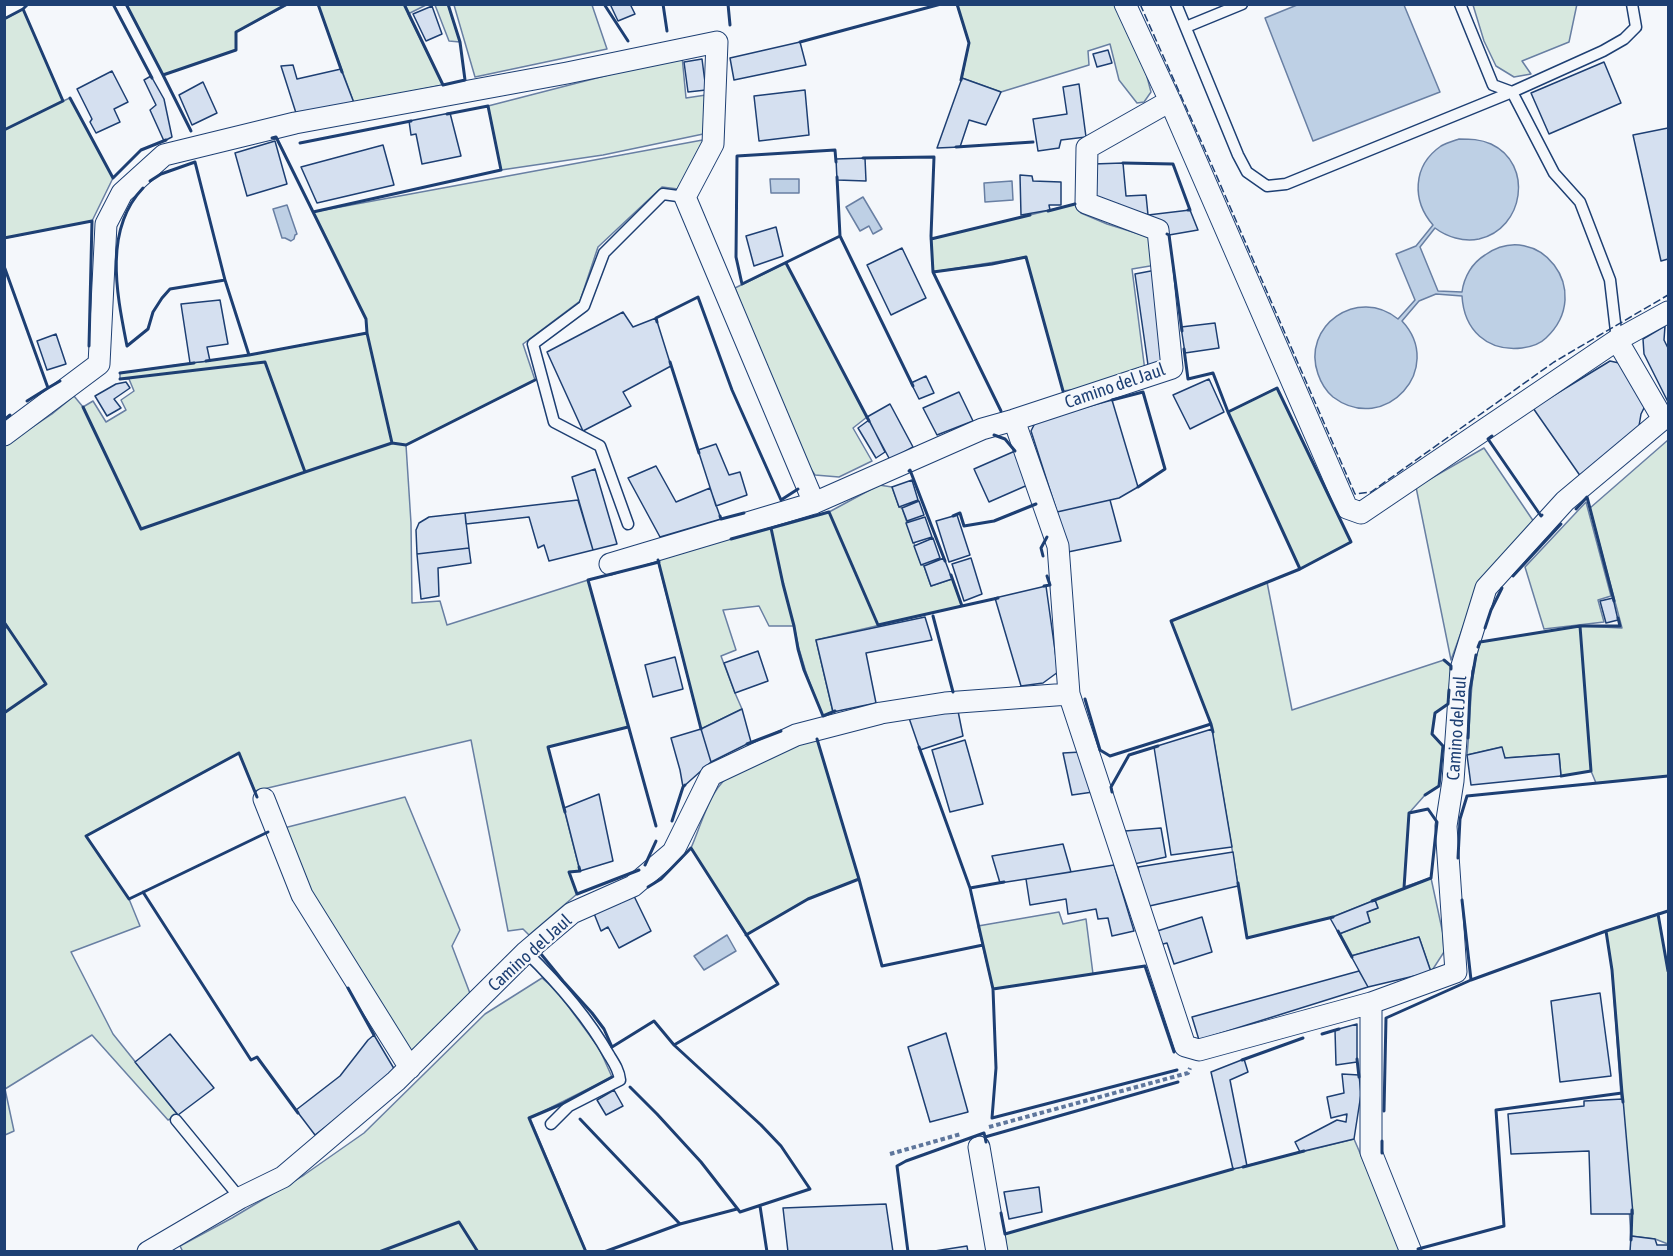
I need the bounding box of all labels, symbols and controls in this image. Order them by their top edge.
street label: Camino del Jaul [1062,359,1168,413]
street label: Camino del Jaul [1443,675,1471,781]
street label: Camino del Jaul [484,910,576,996]

